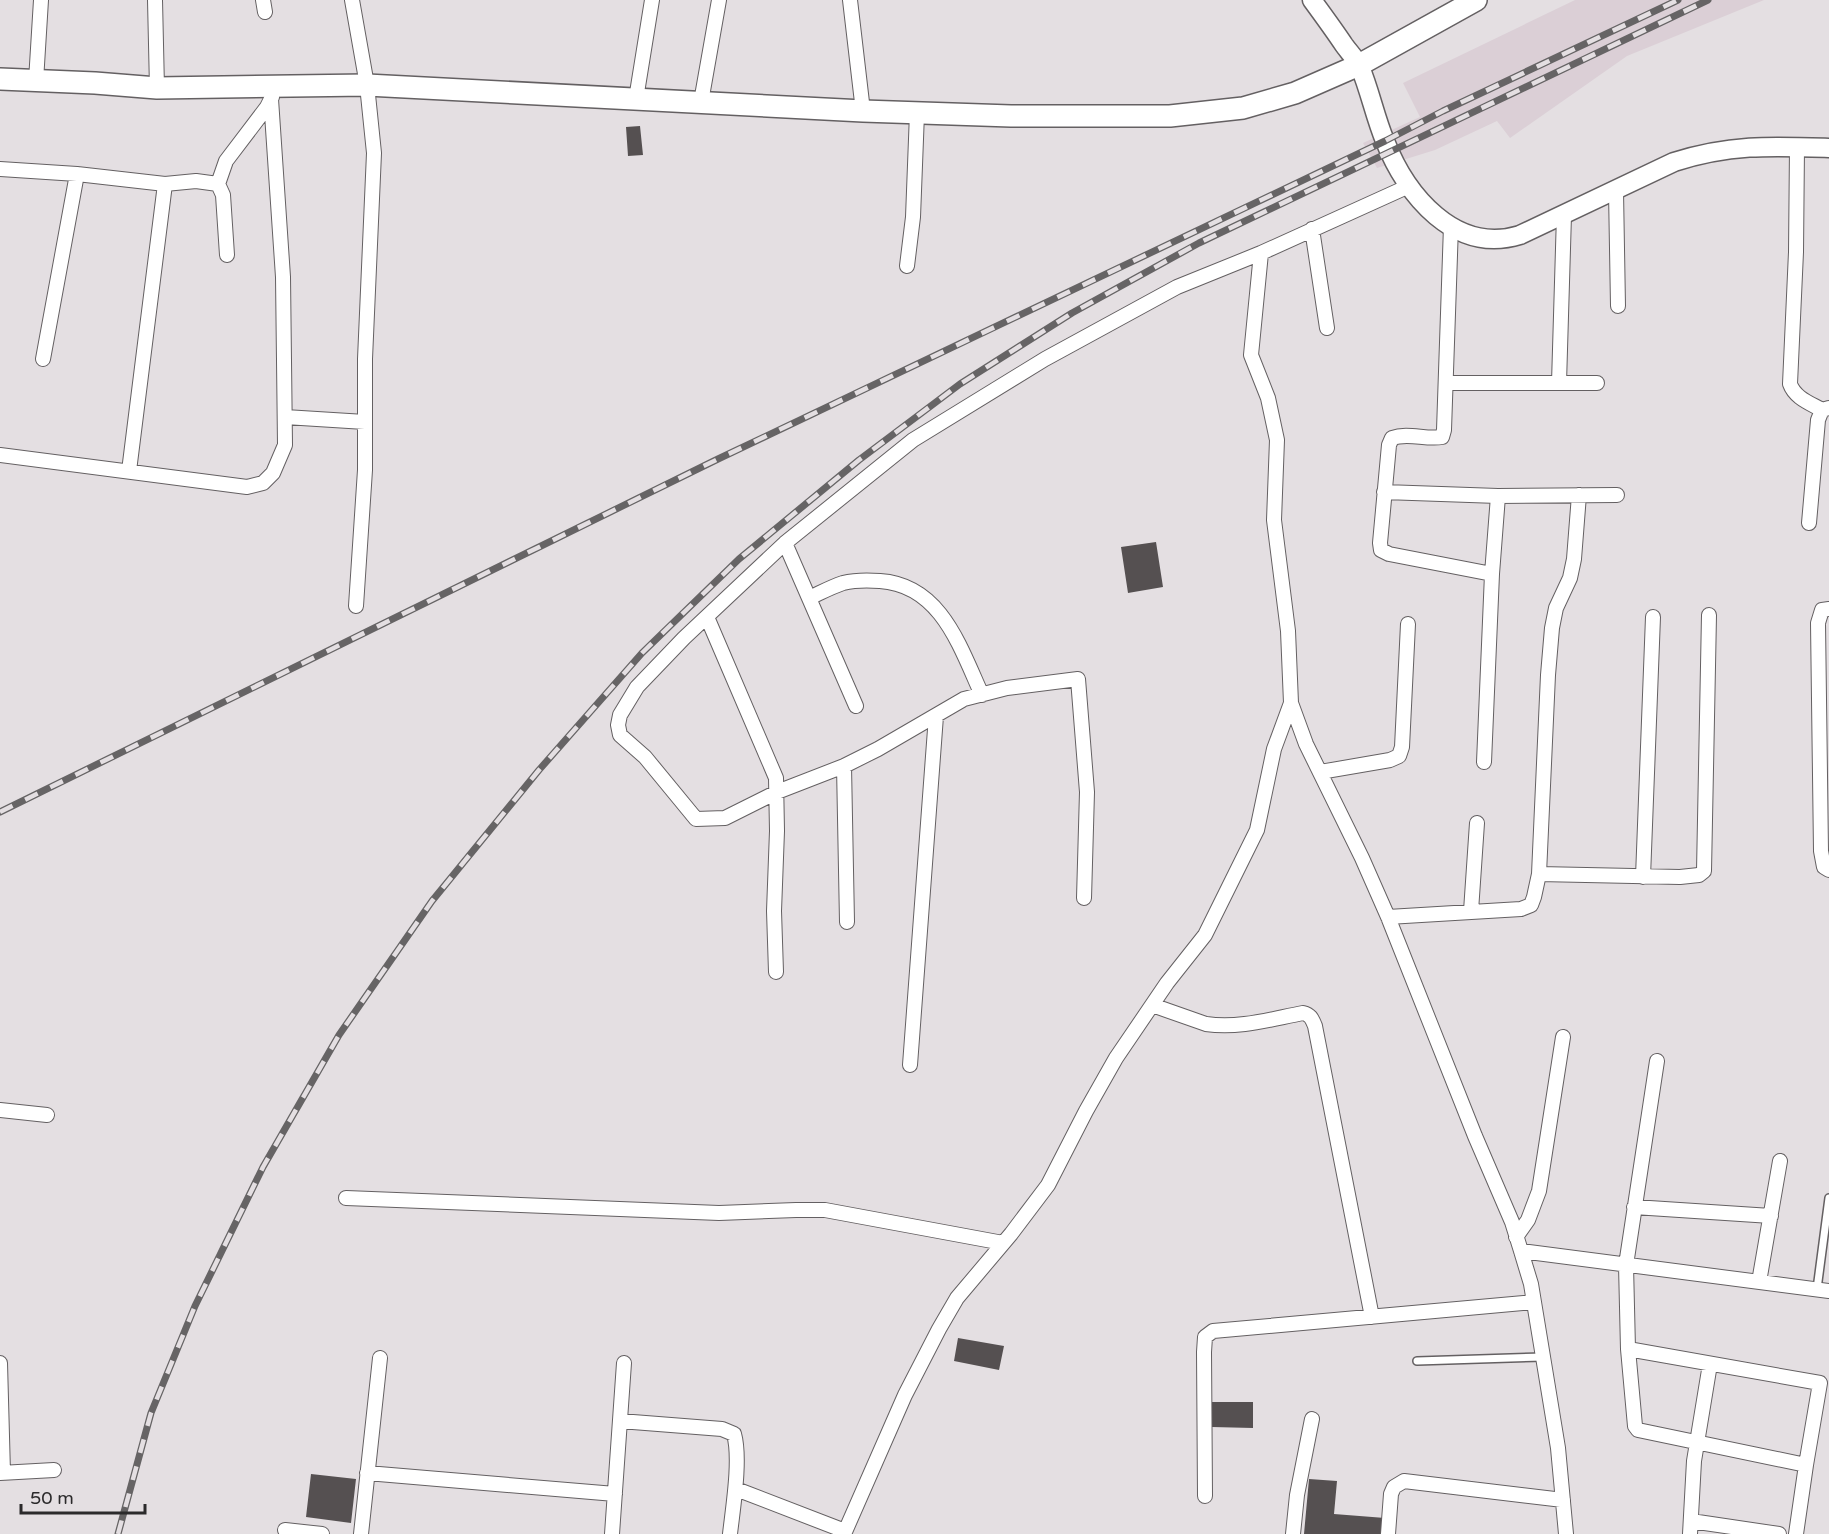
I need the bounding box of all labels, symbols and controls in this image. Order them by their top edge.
scale bar [21,1477,146,1515]
text: 50 m [30,1487,74,1509]

